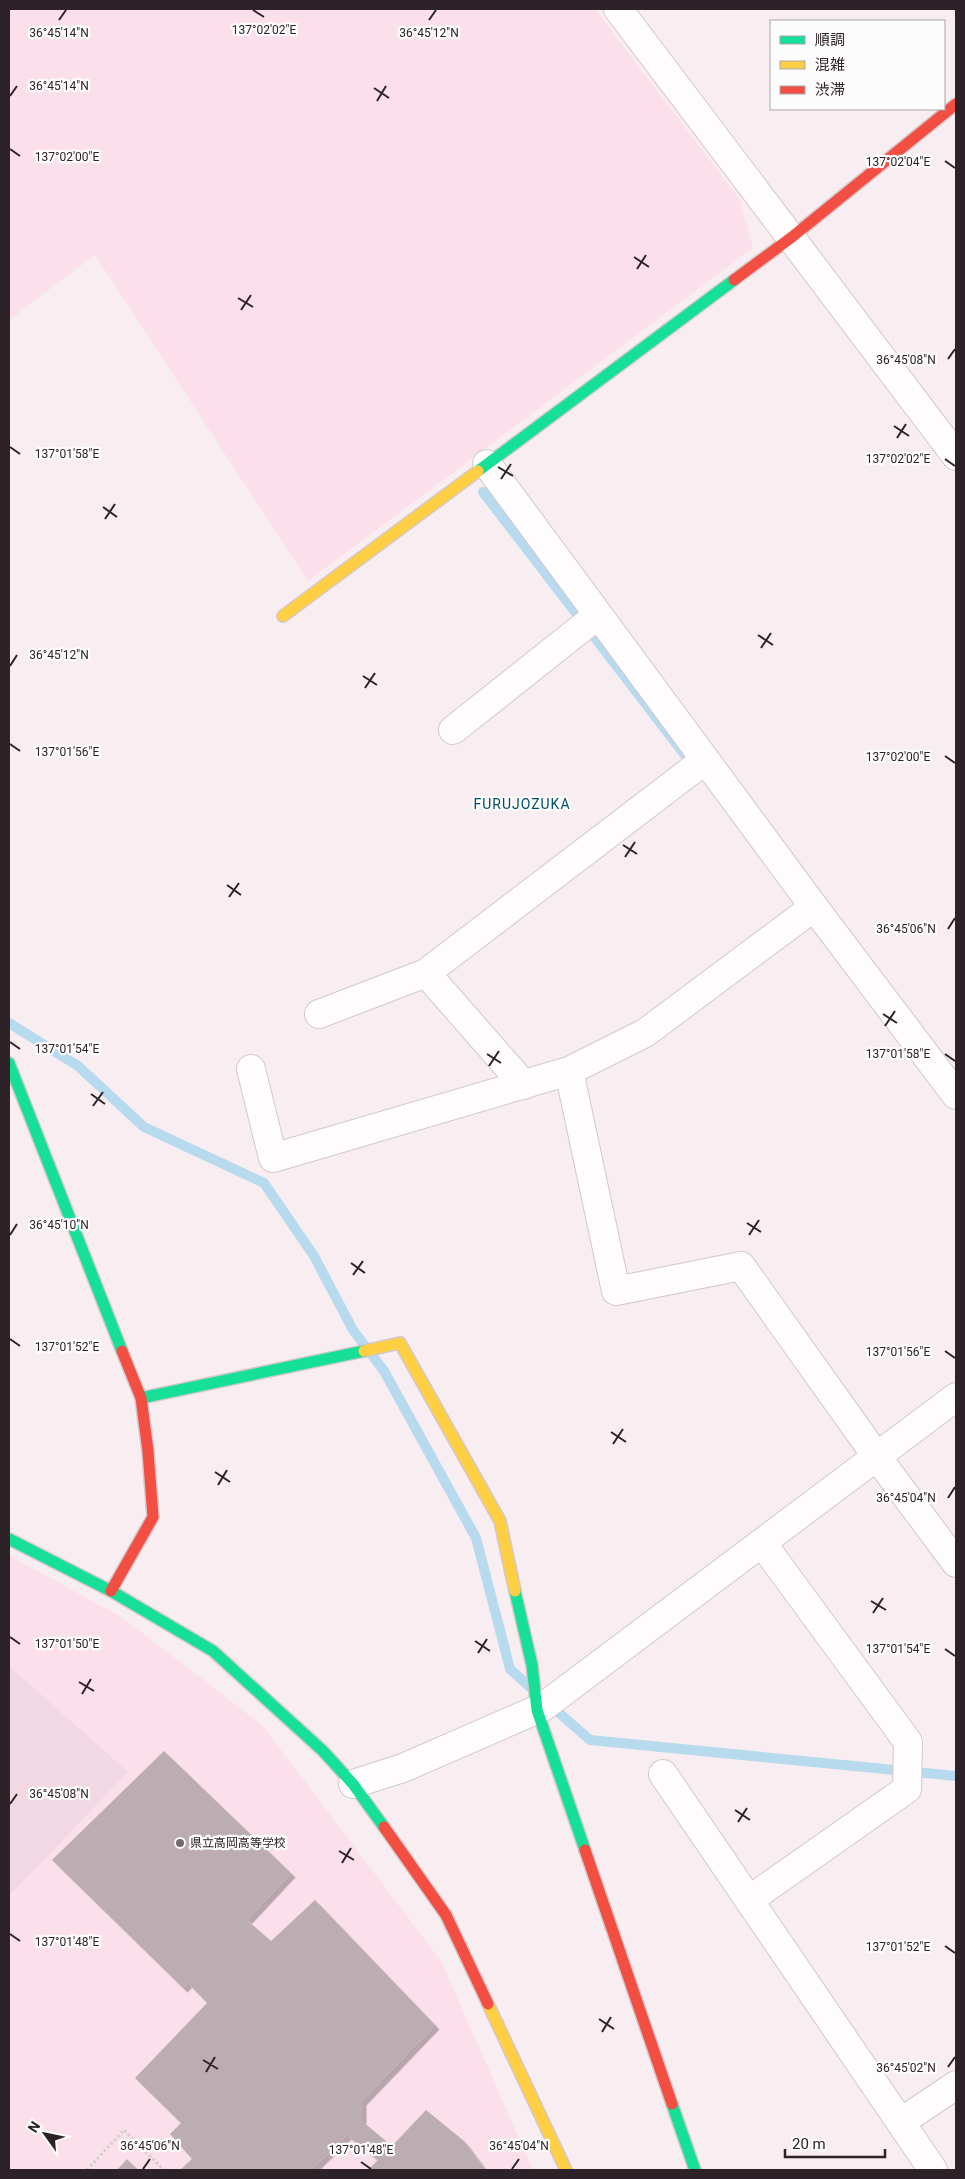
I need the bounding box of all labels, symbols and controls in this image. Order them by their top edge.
legend [770,20,945,110]
text: 137°02'02"E [232,23,296,37]
text: 36°45'14"N [29,26,89,40]
text: 36°45'12"N [399,26,459,40]
text: 順調 [815,31,845,49]
text: 混雑 [815,56,845,74]
text: 36°45'14"N [29,79,89,93]
text: 渋滞 [815,81,845,99]
text: 137°02'00"E [35,150,99,164]
text: 137°02'04"E [866,155,930,169]
text: 36°45'08"N [876,353,936,367]
text: 137°01'58"E [35,447,99,461]
text: 137°02'02"E [866,452,930,466]
text: 36°45'12"N [29,648,89,662]
text: 137°01'56"E [35,745,99,759]
text: 137°02'00"E [866,750,930,764]
district label: FURUJOZUKA [473,796,571,812]
text: 36°45'06"N [876,922,936,936]
text: 137°01'54"E [35,1042,99,1056]
text: 137°01'58"E [866,1047,930,1061]
text: 36°45'10"N [29,1218,89,1232]
text: 137°01'52"E [35,1340,99,1354]
text: 137°01'56"E [866,1345,930,1359]
text: 36°45'04"N [876,1491,936,1505]
text: 137°01'50"E [35,1637,99,1651]
text: 137°01'54"E [866,1642,930,1656]
text: 36°45'08"N [29,1787,89,1801]
place label: 県立高岡高等学校 [190,1836,286,1850]
marker: 県立高岡高等学校 [174,1837,186,1849]
text: 137°01'48"E [35,1935,99,1949]
text: 137°01'52"E [866,1940,930,1954]
text: 36°45'02"N [876,2061,936,2075]
north arrow [20,2109,70,2159]
text: N [25,2118,44,2135]
scale bar [785,2126,885,2158]
text: 20 m [792,2135,826,2153]
text: 36°45'06"N [120,2139,180,2153]
text: 36°45'04"N [489,2139,549,2153]
text: 137°01'48"E [329,2143,393,2157]

